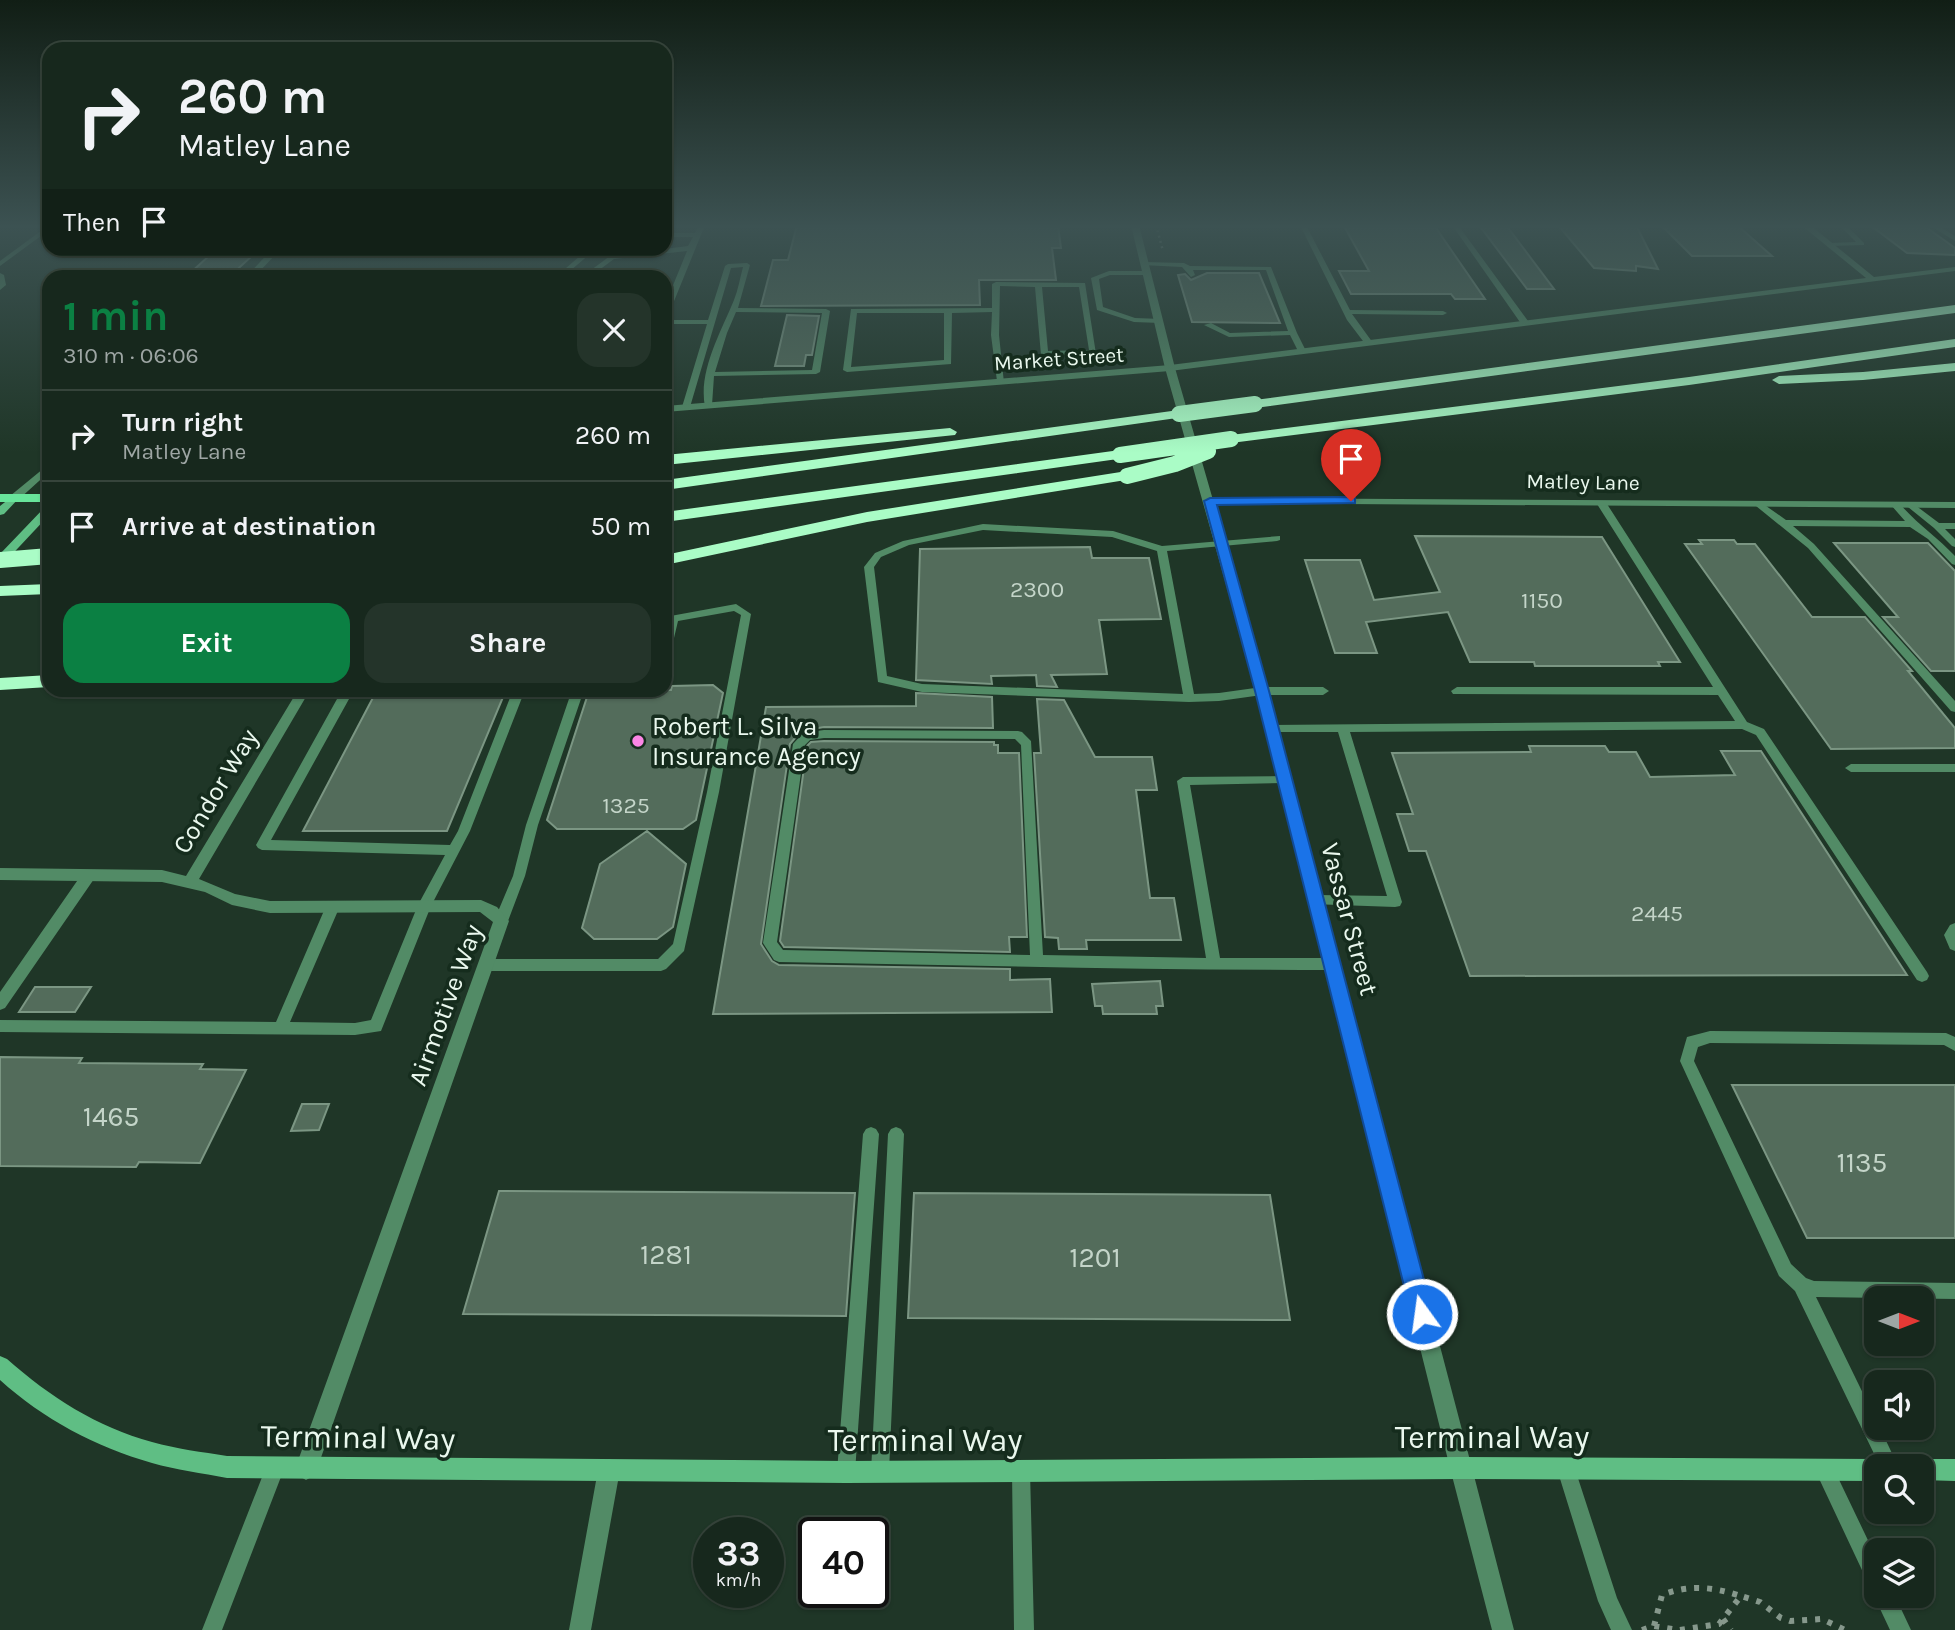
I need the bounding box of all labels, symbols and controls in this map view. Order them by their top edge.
text: 260 m [178,68,327,125]
icon: right [63,70,154,161]
text: Matley Lane [178,127,351,164]
icon: arrive [135,203,173,241]
text: Then [63,207,121,238]
text: 1 min [63,291,168,341]
button: close [577,293,651,367]
text: 310 m · 06:06 [63,342,199,369]
street label: Market Street [993,342,1125,376]
text: Turn right [122,407,243,438]
icon: right [63,417,101,455]
text: 260 m [575,420,651,451]
pin [1321,429,1381,501]
text: Matley Lane [122,438,246,465]
icon: arrive [1332,440,1370,478]
street label: Matley Lane [1526,469,1640,495]
icon: arrive [63,508,101,546]
text: Arrive at destination [122,511,376,542]
text: 50 m [590,511,651,542]
house number: 2300 [1010,576,1064,603]
house number: 1150 [1521,587,1563,614]
button: Exit [63,603,350,683]
button: Share [364,603,651,683]
place label: Robert L. Silva Insurance Agency [652,711,861,772]
street label: Condor Way [166,723,265,859]
marker: Robert L. Silva Insurance Agency [630,733,646,749]
house number: 1325 [602,792,650,819]
street label: Vassar Street [1314,839,1385,999]
house number: 2445 [1631,900,1683,927]
street label: Airmotive Way [402,920,489,1090]
house number: 1465 [83,1100,139,1133]
house number: 1135 [1837,1146,1887,1179]
house number: 1281 [640,1238,692,1271]
house number: 1201 [1069,1241,1121,1274]
position arrow [1385,1277,1459,1351]
north arrow [1864,1286,1934,1356]
map controls [1864,1286,1934,1608]
button: sound [1864,1370,1934,1440]
street label: Terminal Way [260,1417,456,1458]
street label: Terminal Way [1395,1419,1589,1456]
street label: Terminal Way [828,1422,1022,1459]
button: search [1864,1454,1934,1524]
speed limit sign: 40 [798,1517,889,1608]
text: 33 [717,1533,760,1574]
button: layers [1864,1538,1934,1608]
text: km/h [716,1569,761,1591]

